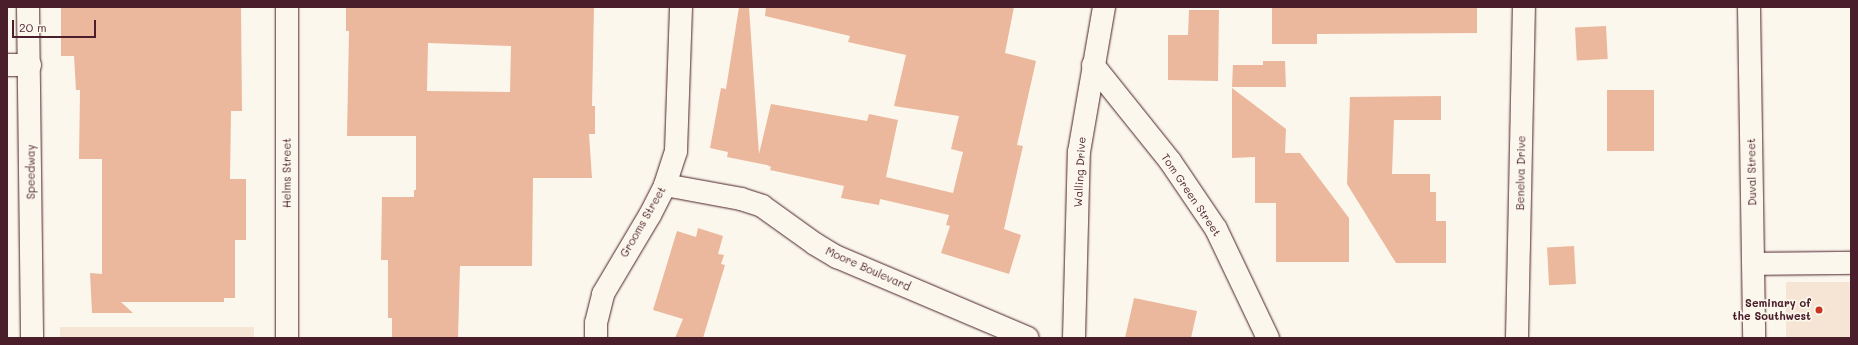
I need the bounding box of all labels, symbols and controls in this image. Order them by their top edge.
scale bar [14,12,98,38]
text: 20 m [19,19,47,35]
street label: Walling Drive [1072,136,1088,208]
street label: Benelva Drive [1514,136,1528,210]
street label: Helms Street [280,138,294,208]
street label: Duval Street [1745,138,1759,206]
street label: Speedway [24,145,38,199]
street label: Tom Green Street [1158,151,1224,239]
street label: Grooms Street [617,184,669,260]
street label: Moore Boulevard [823,244,913,294]
place label: Seminary of the Southwest [1733,297,1811,323]
marker: Seminary of the Southwest [1814,305,1824,315]

